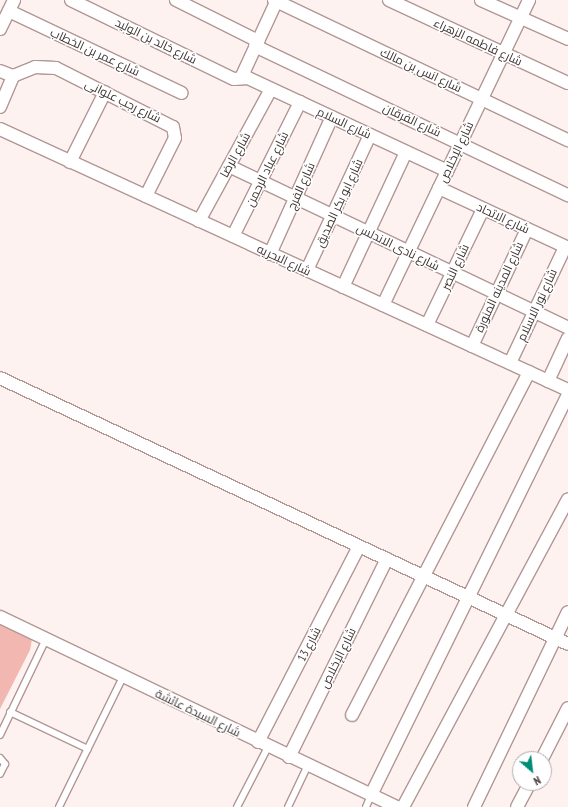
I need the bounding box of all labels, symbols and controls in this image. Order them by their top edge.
street label: شارع خالد بن الوليد [113,15,199,67]
street label: شارع فاطمه الزهراء [431,15,525,69]
street label: شارع عمر بن الخطاب [48,25,142,79]
street label: شارع انس بن مالك [378,45,464,95]
street label: شارع رجب علوانى [83,76,163,126]
street label: شارع الفرقان [381,100,443,140]
street label: شارع السلام [315,104,373,142]
street label: شارع الإخلاص [436,119,476,185]
street label: شارع عباد الرحمن [243,129,291,209]
street label: شارع الرضا [217,130,253,180]
street label: شارع ابو بكر الصديق [312,156,366,250]
street label: شارع الفرج [284,160,318,212]
street label: شارع الاتحاد [474,200,532,236]
street label: شارع نادى الاندلس [354,221,442,273]
street label: شارع المدينه المنورة [472,239,526,335]
street label: شارع البحريه [255,241,313,279]
street label: شارع النصر [438,242,472,292]
street label: شارع نور الاسلام [514,267,560,343]
street label: شارع 13 [294,624,324,664]
street label: شارع الإخلاص [317,625,359,691]
street label: شارع السيدة عائشة [153,686,243,740]
north arrow [512,751,552,791]
text: N [531,773,543,788]

